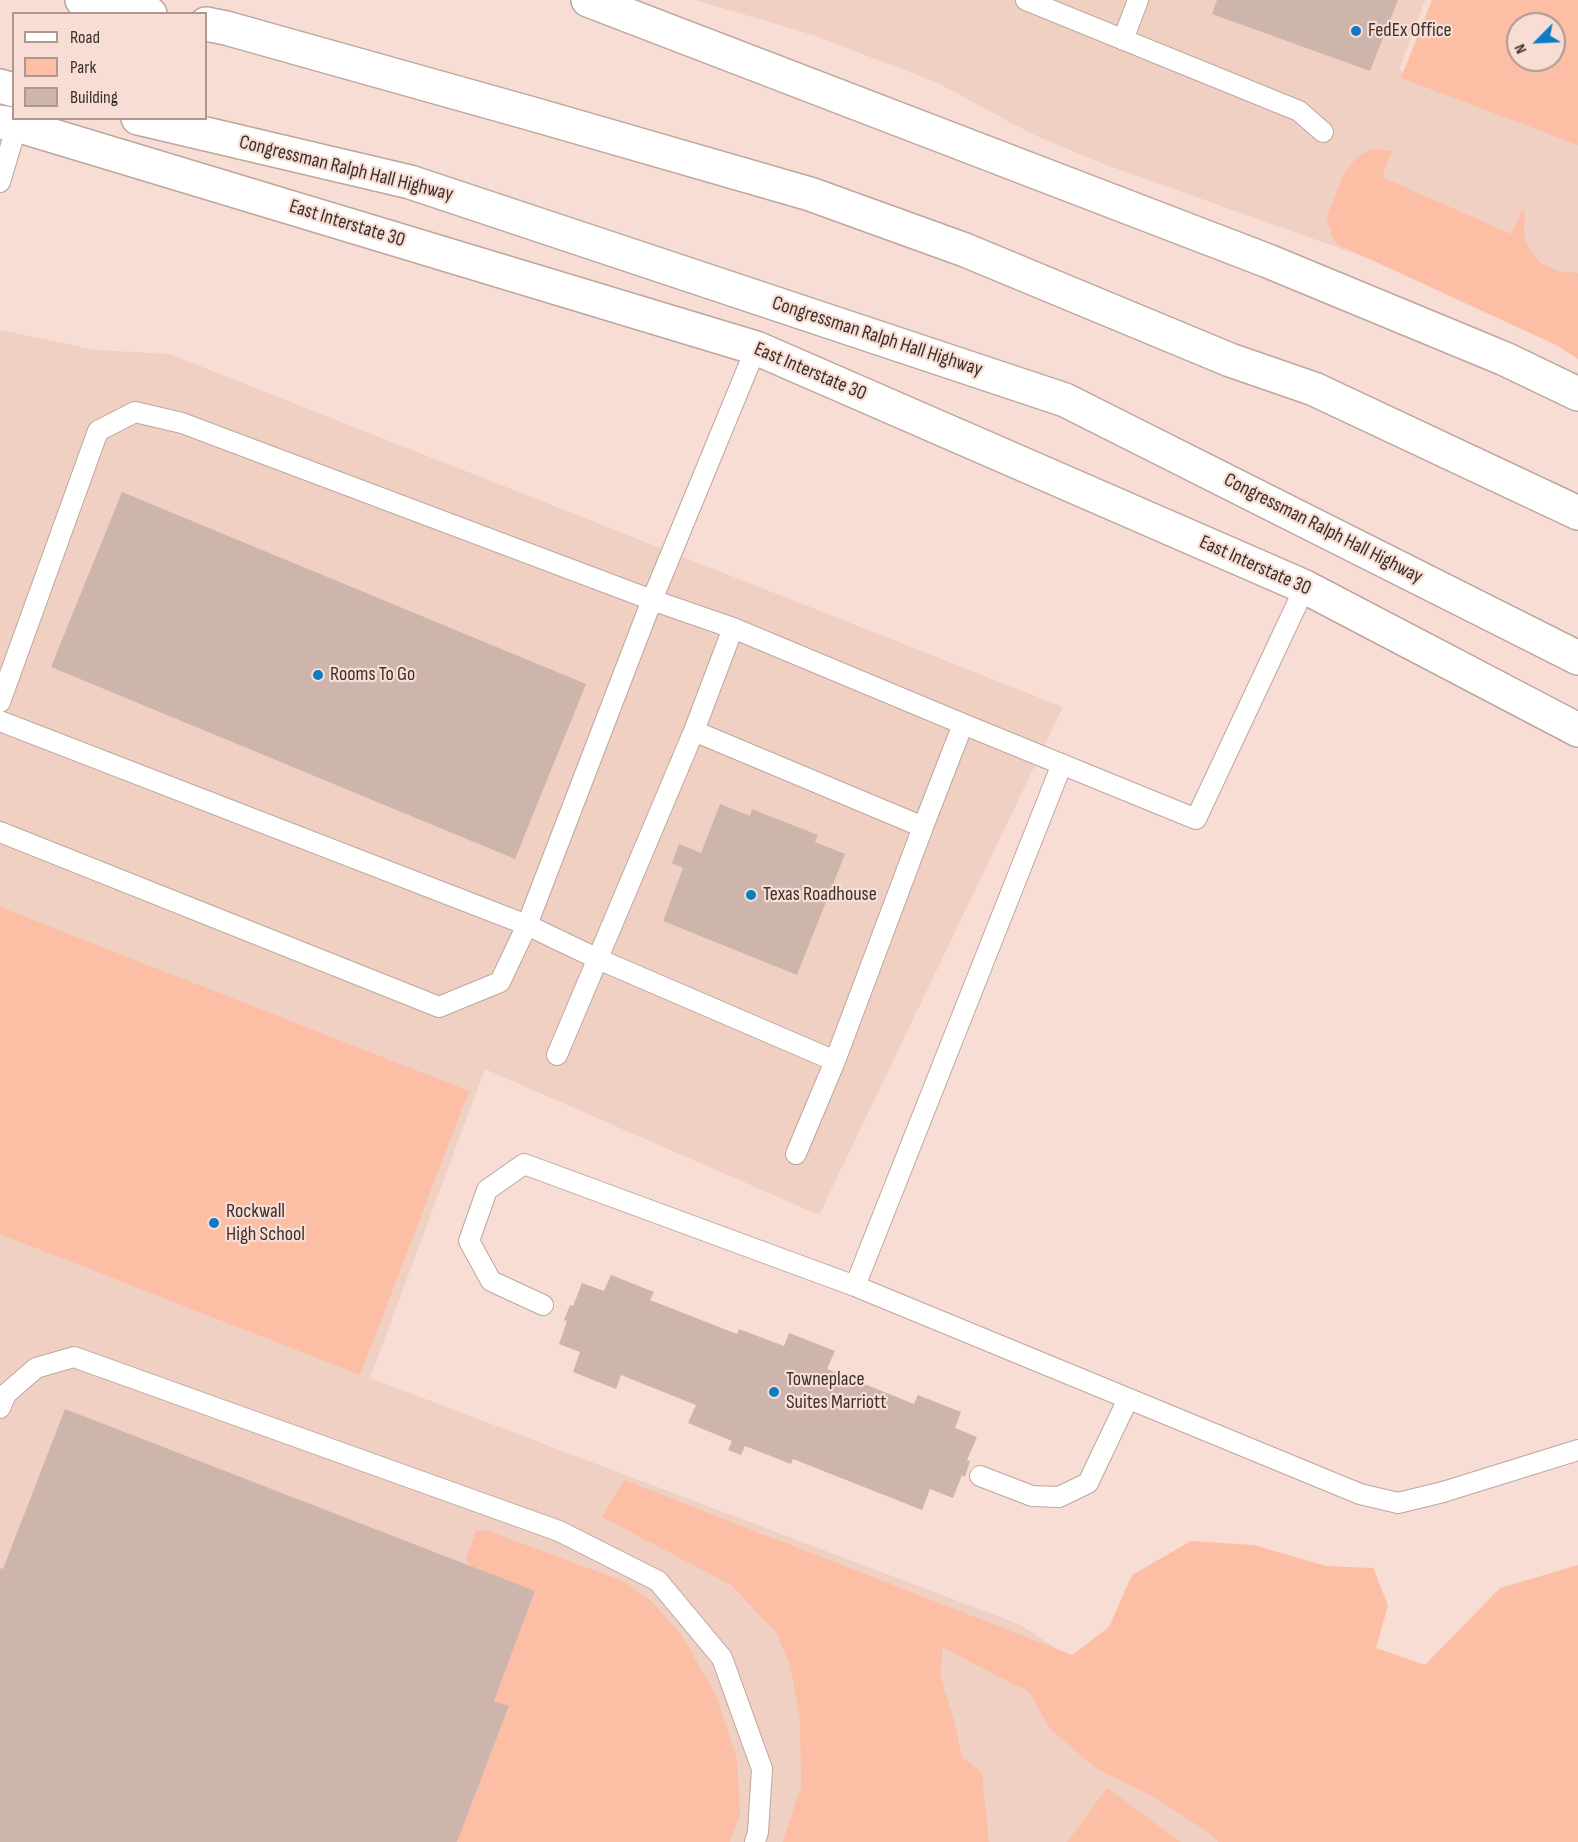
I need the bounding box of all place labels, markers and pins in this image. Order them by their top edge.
place label: FedEx Office [1368,19,1452,43]
marker: FedEx Office [1349,24,1363,38]
place label: Rooms To Go [330,663,415,687]
marker: Rooms To Go [311,668,325,682]
place label: Texas Roadhouse [763,883,877,907]
marker: Texas Roadhouse [744,888,758,902]
place label: Rockwall High School [226,1200,305,1247]
marker: Rockwall High School [207,1216,221,1230]
place label: Towneplace Suites Marriott [786,1368,886,1415]
marker: Towneplace Suites Marriott [767,1385,781,1399]

